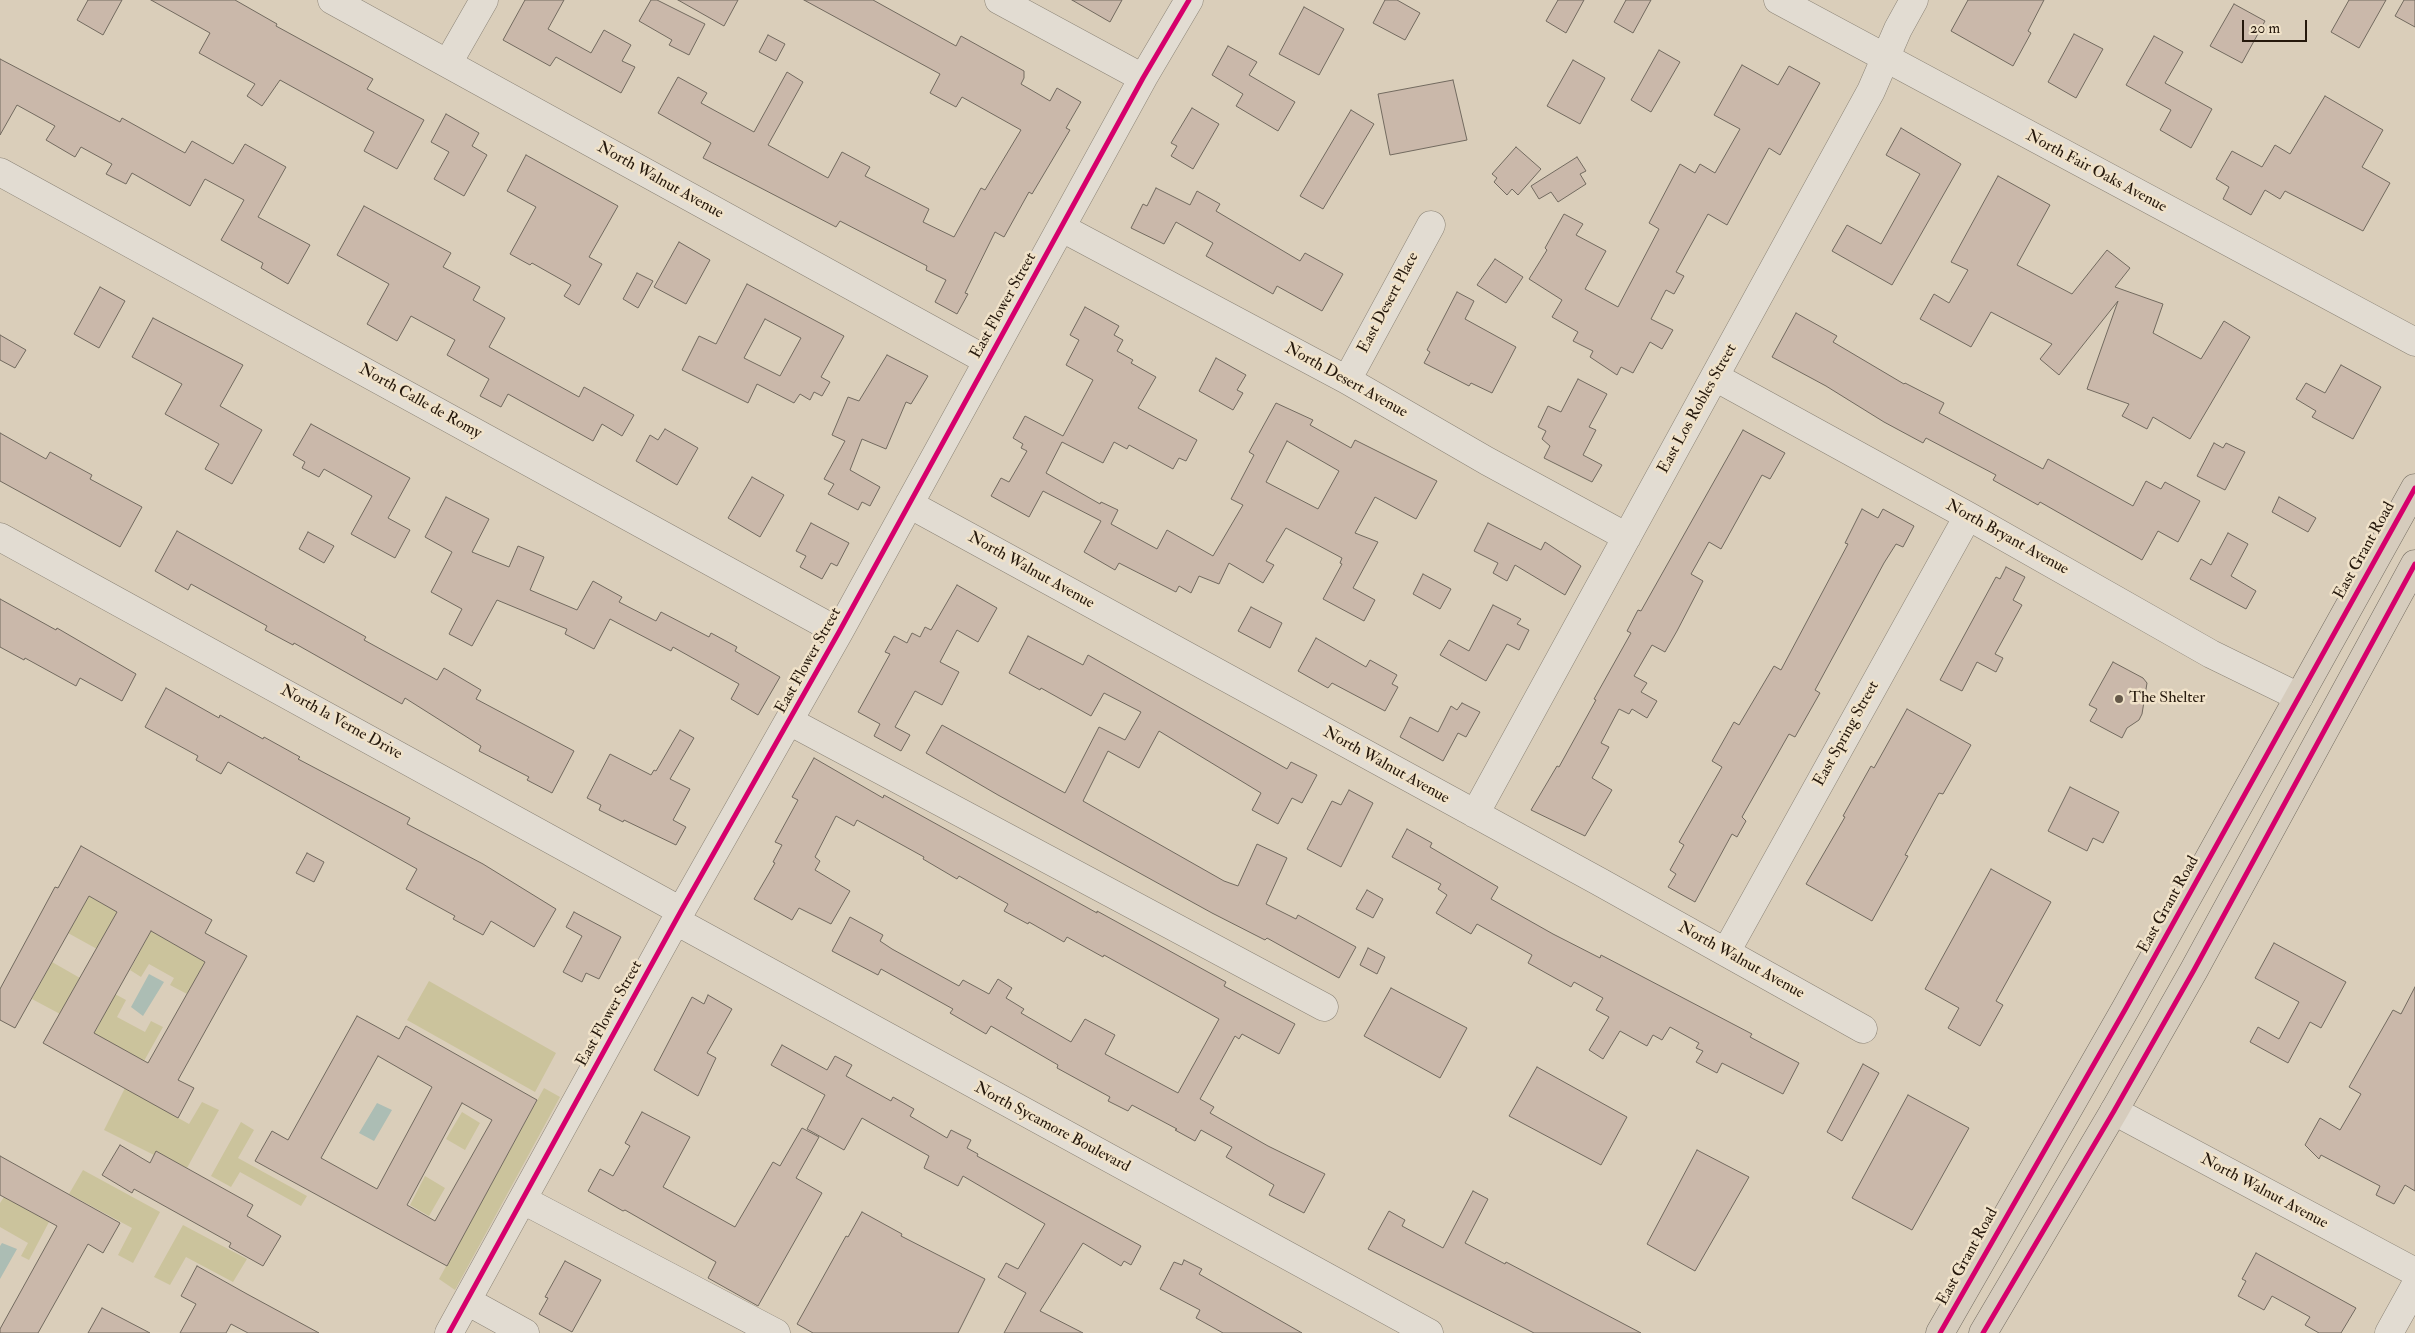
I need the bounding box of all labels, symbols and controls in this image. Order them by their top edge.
scale bar [2245,10,2310,42]
text: 20 m [2250,19,2280,38]
street label: North Fair Oaks Avenue [2022,127,2170,217]
street label: North Walnut Avenue [594,138,726,224]
street label: East Desert Place [1354,249,1424,357]
street label: East Flower Street [967,250,1041,362]
street label: North Desert Avenue [1281,339,1411,423]
street label: East Los Robles Street [1654,341,1742,477]
street label: North Calle de Romy [355,360,485,444]
street label: North Bryant Avenue [1942,496,2072,580]
street label: East Grant Road [2330,499,2400,603]
street label: North Walnut Avenue [965,528,1097,614]
street label: East Flower Street [772,605,846,717]
street label: East Spring Street [1810,678,1884,790]
street label: North la Verne Drive [277,682,405,764]
place label: The Shelter [2129,689,2205,709]
marker: The Shelter [2113,693,2125,705]
street label: North Walnut Avenue [1320,723,1452,809]
street label: East Grant Road [2134,853,2204,957]
street label: North Walnut Avenue [1675,918,1807,1004]
street label: East Flower Street [573,958,647,1070]
street label: North Sycamore Boulevard [971,1079,1133,1177]
street label: North Walnut Avenue [2197,1150,2331,1234]
street label: East Grant Road [1933,1205,2003,1309]

